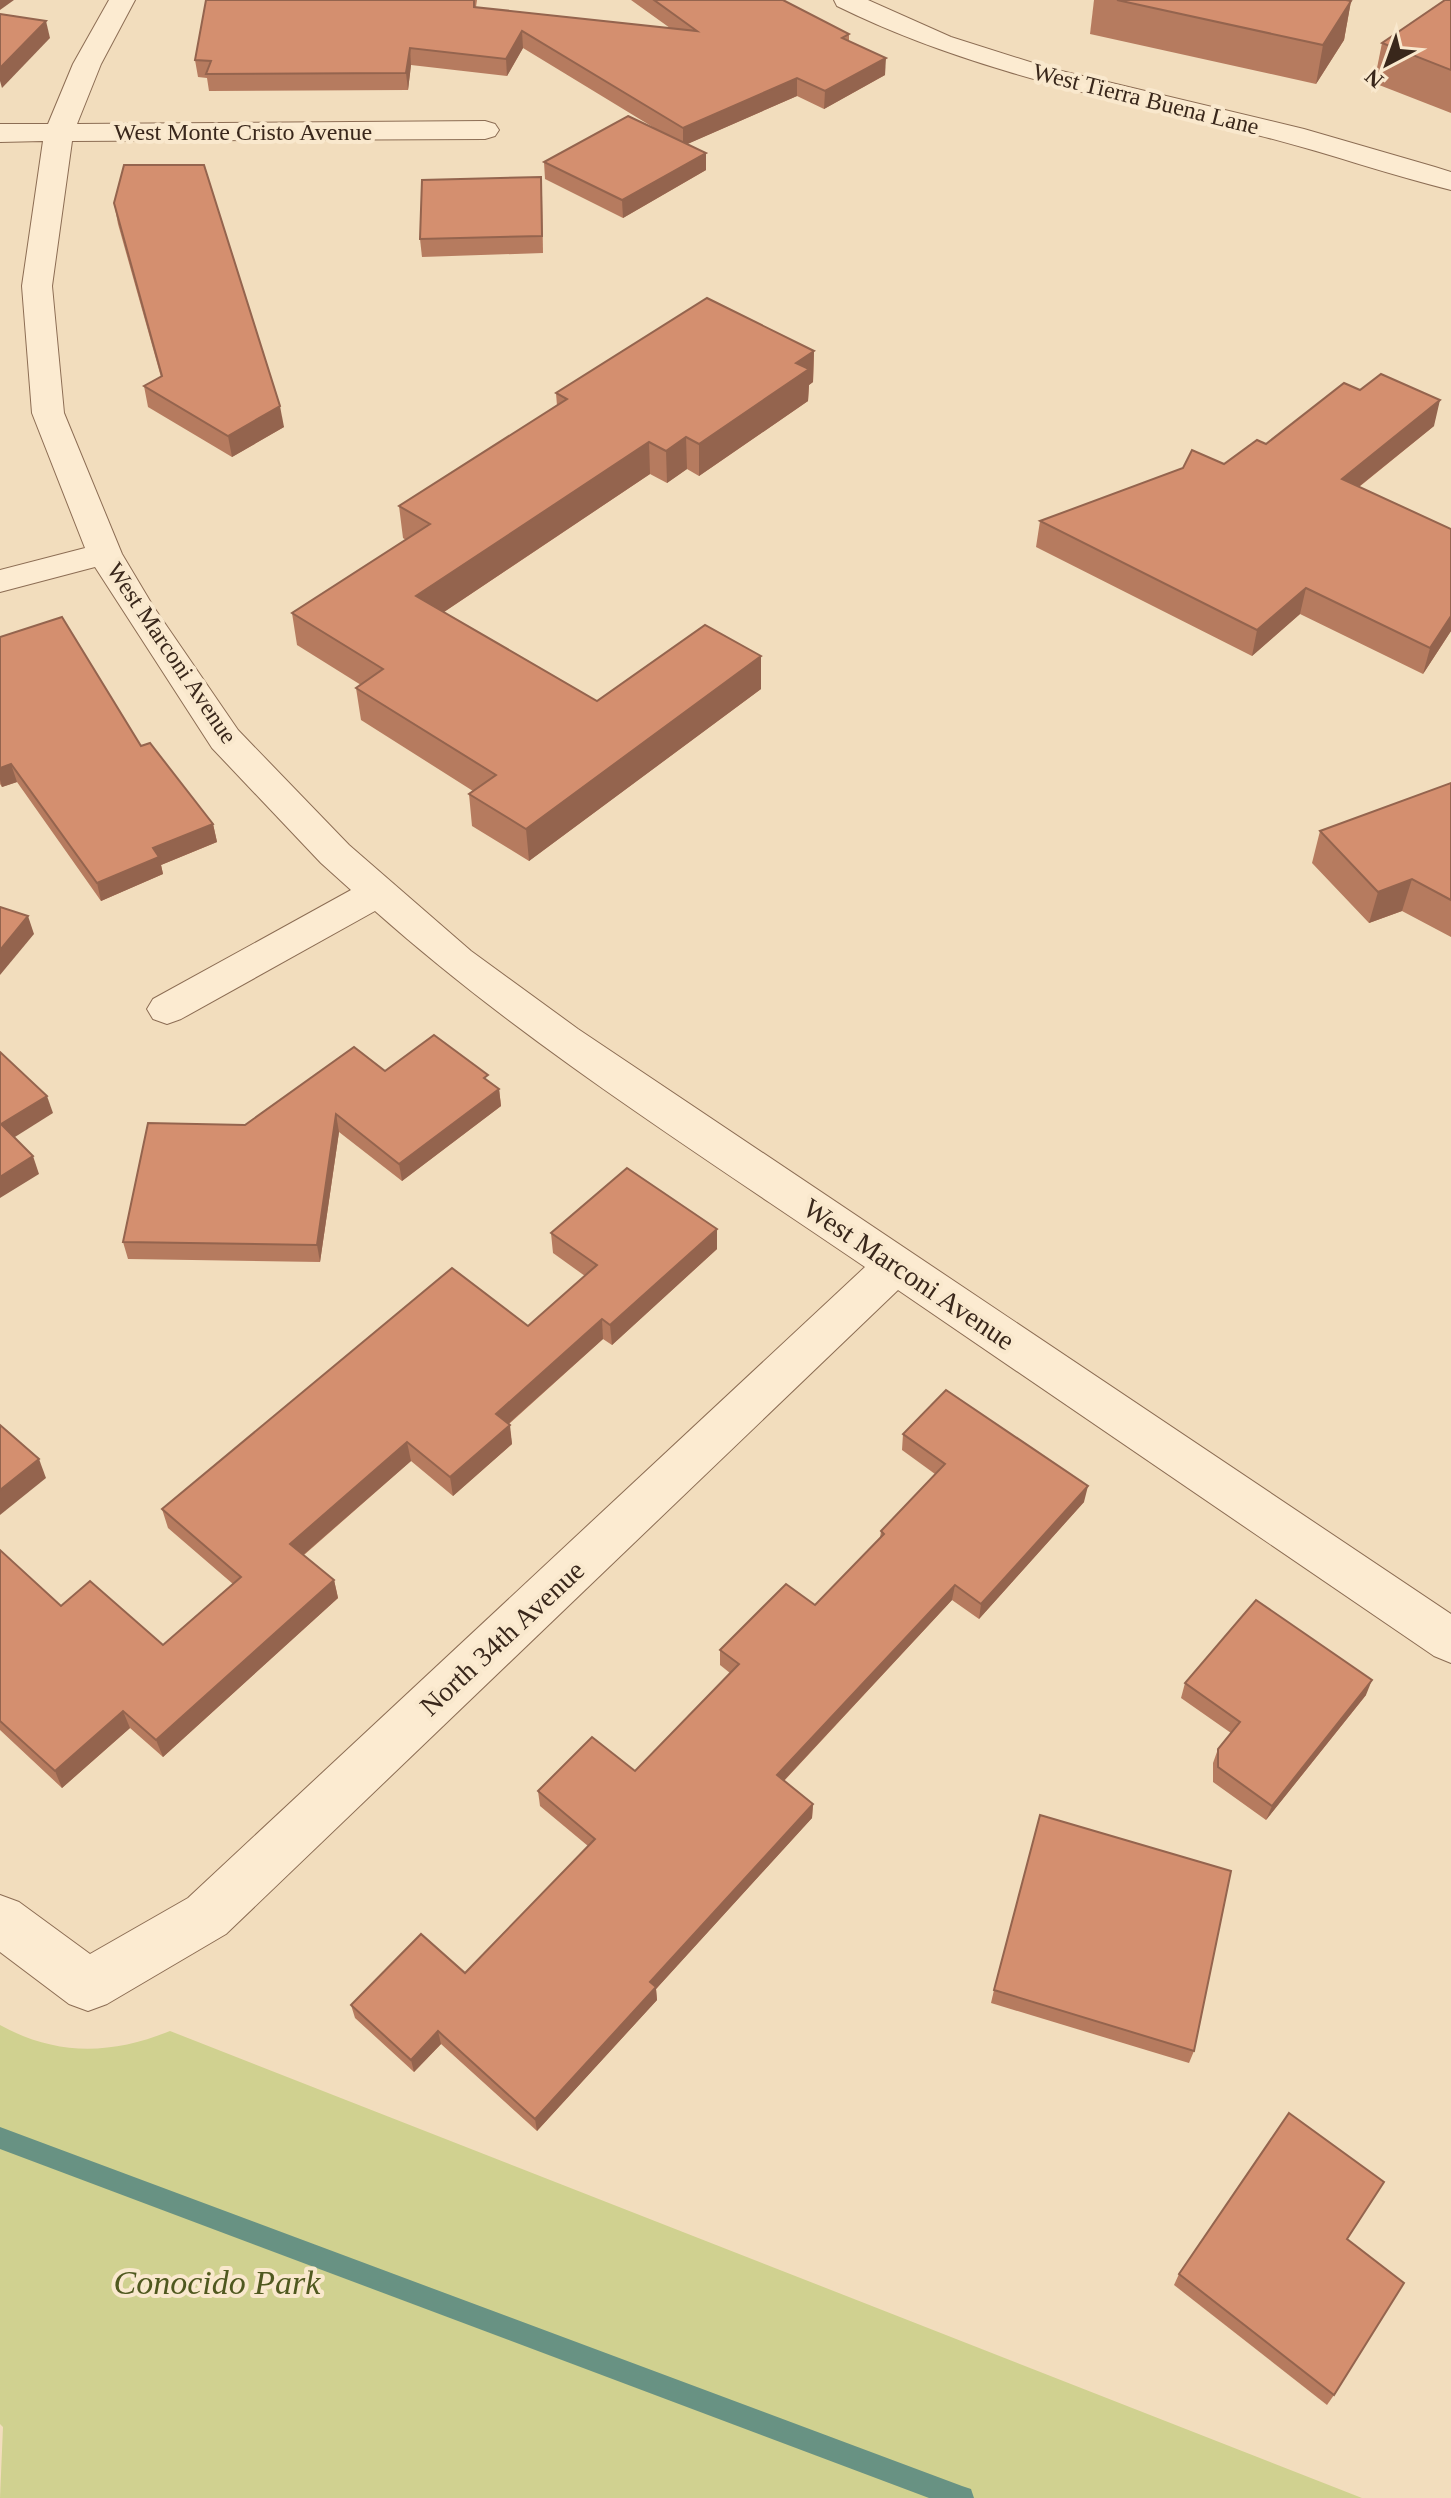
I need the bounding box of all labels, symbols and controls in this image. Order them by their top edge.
north arrow [1347,24,1427,104]
street label: West Tierra Buena Lane [1030,58,1262,140]
text: N [1360,64,1388,93]
street label: West Monte Cristo Avenue [114,119,372,145]
street label: West Marconi Avenue [102,558,242,748]
street label: West Marconi Avenue [798,1192,1020,1356]
street label: North 34th Avenue [414,1554,590,1722]
park label: Conocido Park [114,2264,321,2301]

